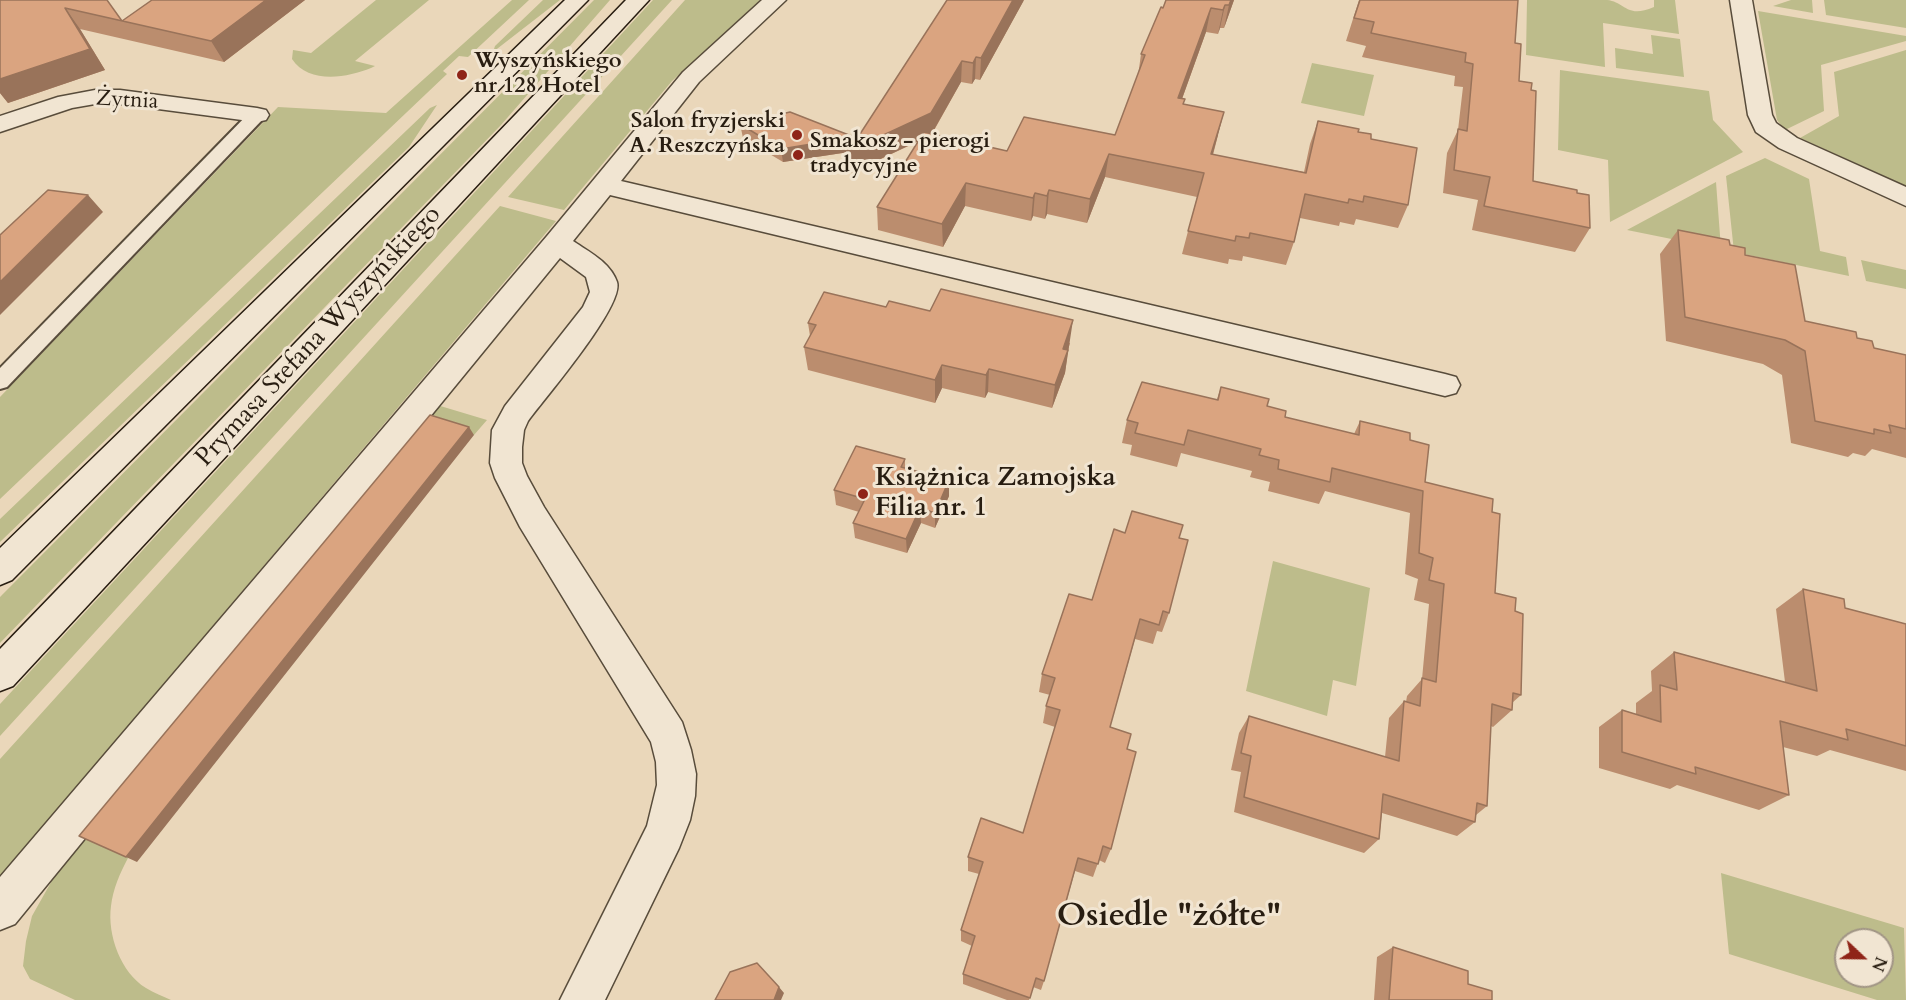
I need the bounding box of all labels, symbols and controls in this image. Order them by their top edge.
place label: Wyszyńskiego nr 128 Hotel [474,49,622,100]
marker: Wyszyńskiego nr 128 Hotel [455,68,469,82]
street label: Żytnia [95,86,159,116]
place label: Salon fryzjerski A. Reszczyńska [629,109,785,160]
marker: Salon fryzjerski A. Reszczyńska [790,128,804,142]
place label: Smakosz - pierogi tradycyjne [810,129,990,180]
marker: Smakosz - pierogi tradycyjne [791,148,805,162]
street label: Prymasa Stefana Wyszyńskiego [190,200,448,474]
place label: Książnica Zamojska Filia nr. 1 [875,463,1116,524]
marker: Książnica Zamojska Filia nr. 1 [856,487,870,501]
district label: Osiedle "żółte" [1057,897,1281,937]
north arrow [1834,928,1894,988]
text: N [1866,953,1892,975]

